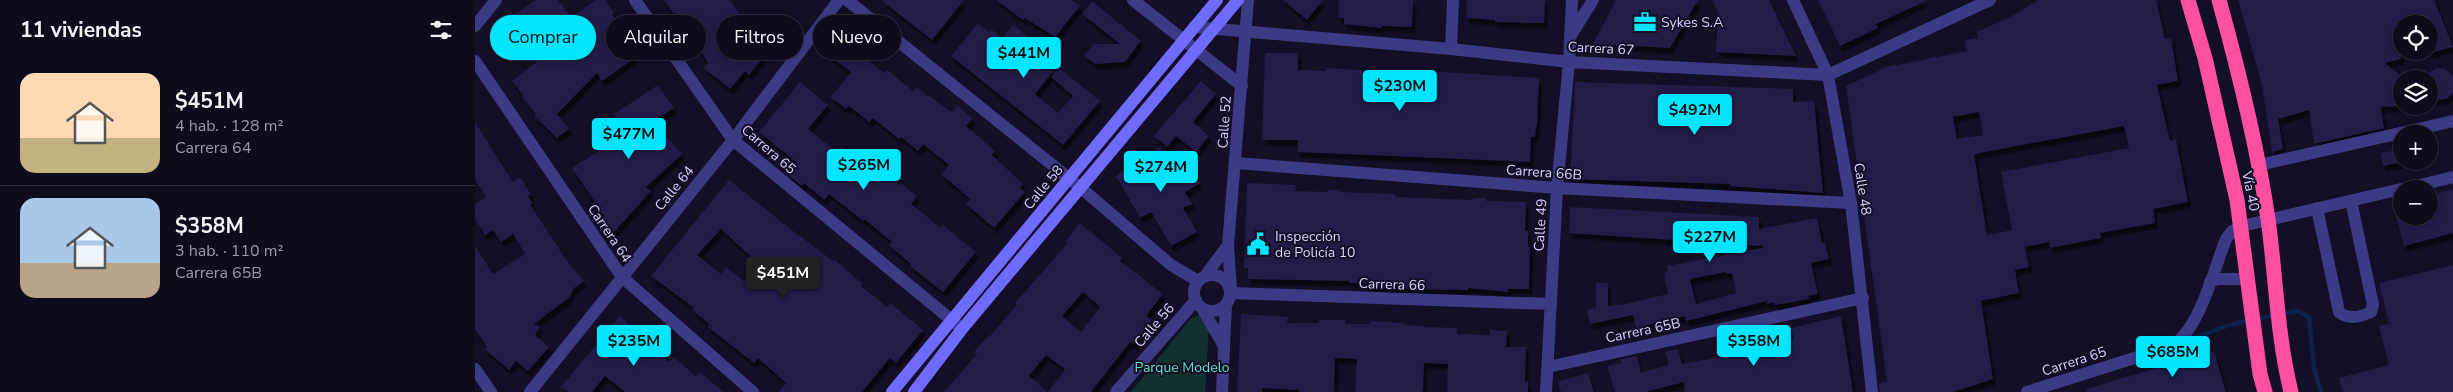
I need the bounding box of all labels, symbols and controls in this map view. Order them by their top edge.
office icon: Sykes S.A [1632,9,1658,35]
place label: Sykes S.A [1661,13,1723,32]
chip: Comprar [490,15,596,60]
chip: Alquilar [606,15,706,60]
chip: Filtros [716,15,803,60]
chip: Nuevo [813,15,901,60]
map controls [2393,15,2438,225]
button: locate [2393,15,2438,60]
text: 11 viviendas [20,16,142,44]
icon: filters [427,16,455,44]
pin: $441M [989,36,1059,79]
street label: Carrera 67 [1567,37,1635,60]
text: $441M [998,42,1050,64]
pin: $230M [1365,70,1435,112]
button: layers [2393,70,2438,115]
text: $230M [1374,75,1426,97]
text: $451M [175,87,244,115]
icon: home [60,93,120,153]
pin: $492M [1660,94,1730,136]
street label: Calle 52 [1213,95,1236,149]
text: $492M [1669,99,1721,121]
text: 4 hab. · 128 m² [175,115,283,137]
pin: $477M [594,118,664,160]
street label: Carrera 65 [737,120,800,178]
text: $477M [603,123,655,145]
button: + [2393,125,2438,170]
text: Carrera 64 [175,137,251,159]
pin: $265M [829,148,899,191]
pin: $274M [1126,150,1196,193]
text: $265M [838,154,890,176]
text: $274M [1135,156,1187,178]
street label: Carrera 66B [1505,160,1583,185]
street label: Calle 58 [1019,161,1068,214]
street label: Calle 64 [650,162,698,215]
street label: Calle 48 [1849,162,1876,217]
street label: Vía 40 [2237,168,2264,213]
button: − [2393,180,2438,225]
street label: Calle 49 [1530,198,1551,252]
street label: Carrera 64 [583,200,636,266]
text: $358M [175,212,244,240]
icon: home [60,218,120,278]
pin: $227M [1675,220,1745,263]
text: $227M [1684,226,1736,248]
place label: Inspección de Policía 10 [1275,227,1355,262]
public building icon: Inspección de Policía 10 [1245,231,1271,257]
text: 3 hab. · 110 m² [175,240,283,262]
pin: $451M [748,256,818,299]
text: Carrera 65B [175,262,262,284]
text: $451M [757,262,809,284]
street label: Carrera 66 [1358,274,1426,295]
street label: Calle 56 [1130,299,1179,351]
street label: Carrera 65B [1604,313,1682,348]
pin: $235M [599,324,669,367]
pin: $358M [1719,324,1789,367]
text: $235M [608,330,660,352]
text: $358M [1728,330,1780,352]
pin: $685M [2138,336,2208,378]
text: $685M [2147,341,2199,363]
street label: Carrera 65 [2039,342,2109,381]
park label: Parque Modelo [1134,358,1230,377]

